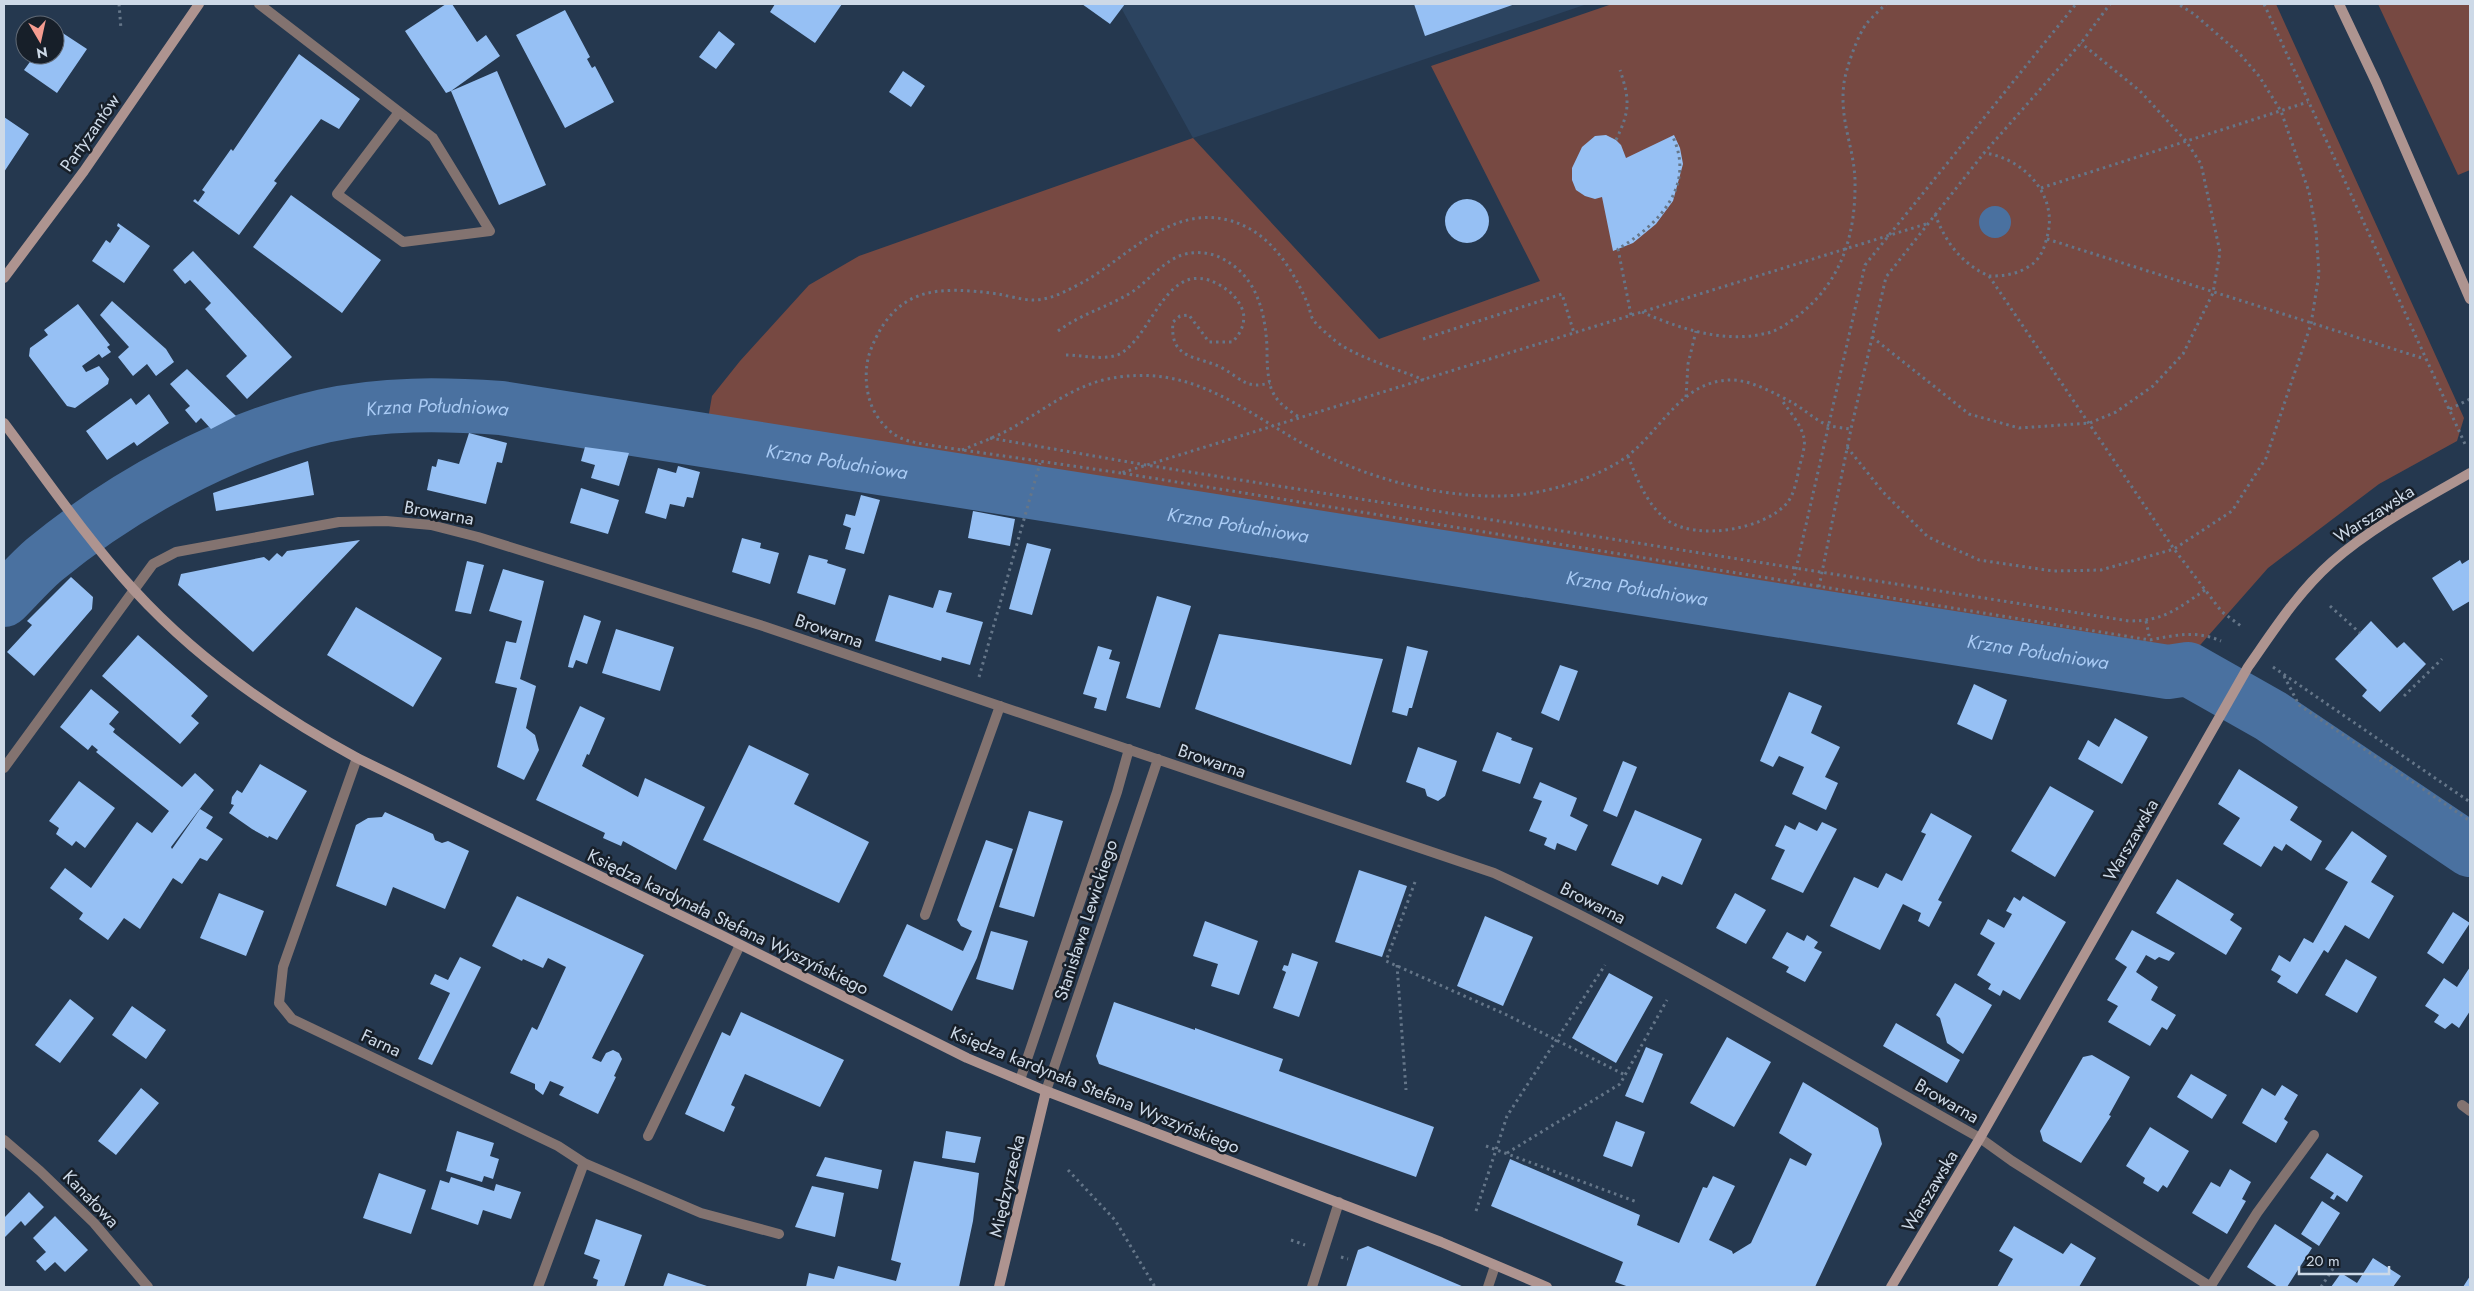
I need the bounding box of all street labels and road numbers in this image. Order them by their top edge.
street label: Partyzantów [54,88,127,177]
street label: Warszawska [2329,478,2419,550]
street label: Browarna [402,494,476,532]
street label: Browarna [791,607,867,655]
street label: Browarna [1174,737,1250,785]
street label: Warszawska [2097,794,2165,886]
street label: Stanisława Lewickiego [1048,836,1124,1004]
street label: Księdza kardynała Stefana Wyszyńskiego [583,842,873,1002]
street label: Browarna [1556,875,1630,931]
street label: Księdza kardynała Stefana Wyszyńskiego [946,1020,1244,1160]
street label: Farna [357,1022,405,1064]
street label: Browarna [1910,1072,1984,1130]
street label: Międzyrzecka [983,1132,1031,1240]
street label: Warszawska [1895,1145,1965,1237]
street label: Kanałowa [57,1164,125,1234]

